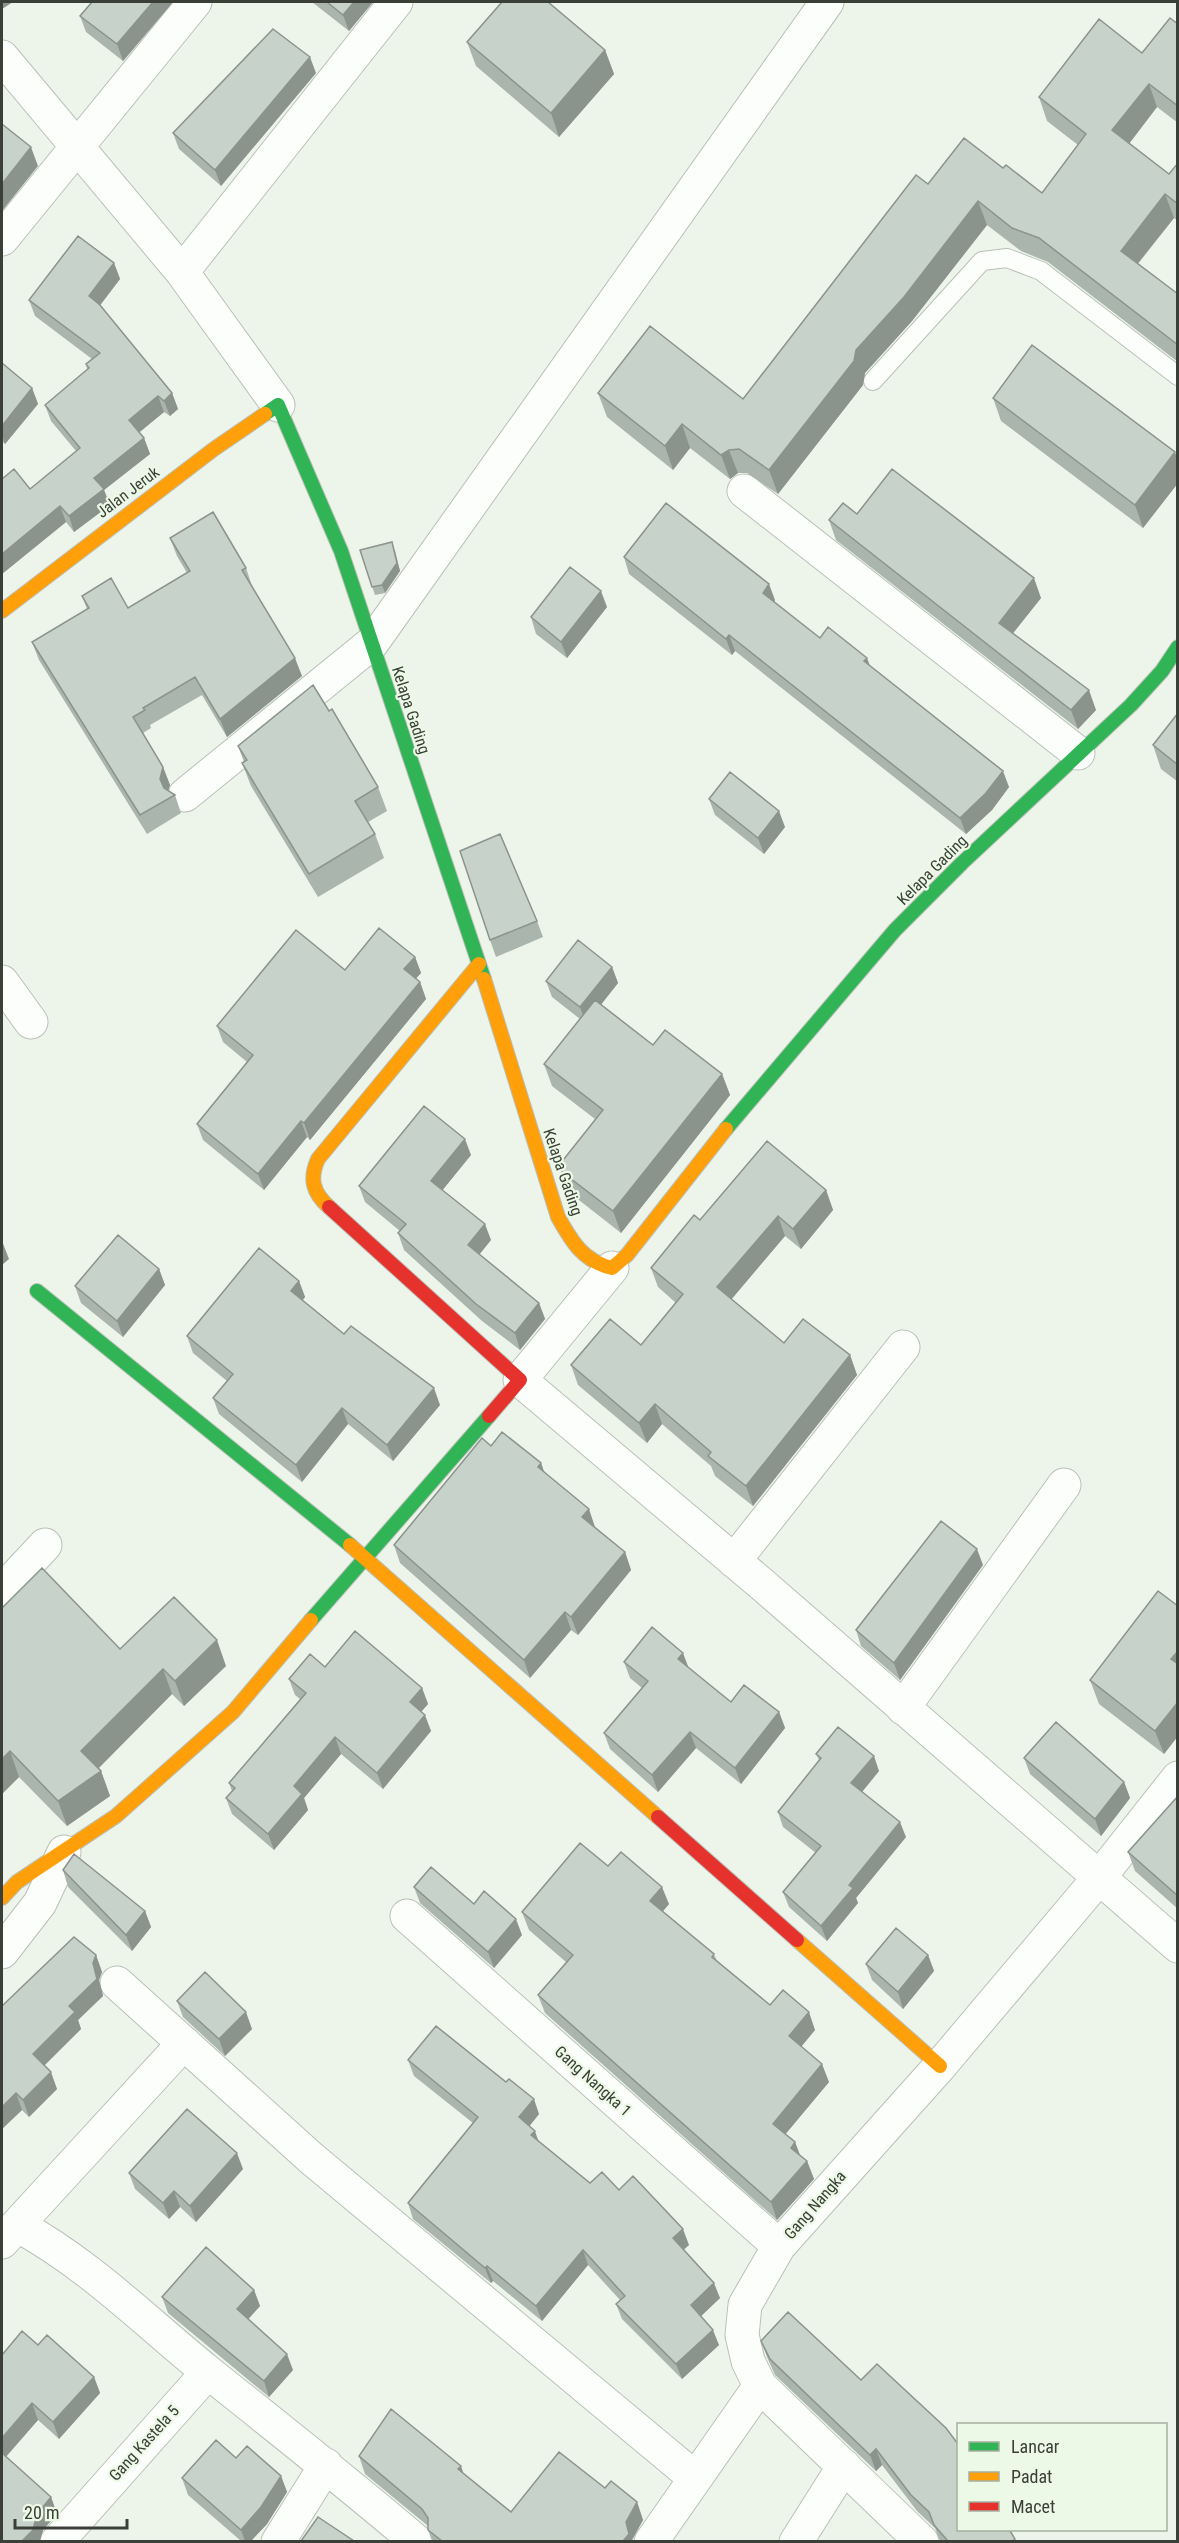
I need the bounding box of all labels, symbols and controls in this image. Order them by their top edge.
street label: Jalan Jeruk [93,462,164,522]
street label: Kelapa Gading [388,664,434,756]
street label: Kelapa Gading [893,831,971,909]
street label: Kelapa Gading [539,1126,587,1218]
street label: Gang Nangka 1 [551,2042,635,2120]
street label: Gang Nangka [780,2167,850,2243]
street label: Gang Kastela 5 [105,2401,183,2485]
legend [957,2423,1167,2531]
text: Lancar [1011,2436,1060,2457]
text: Padat [1011,2466,1052,2487]
scale bar [15,2492,128,2530]
text: Macet [1011,2496,1055,2517]
text: 20 m [24,2502,59,2523]

